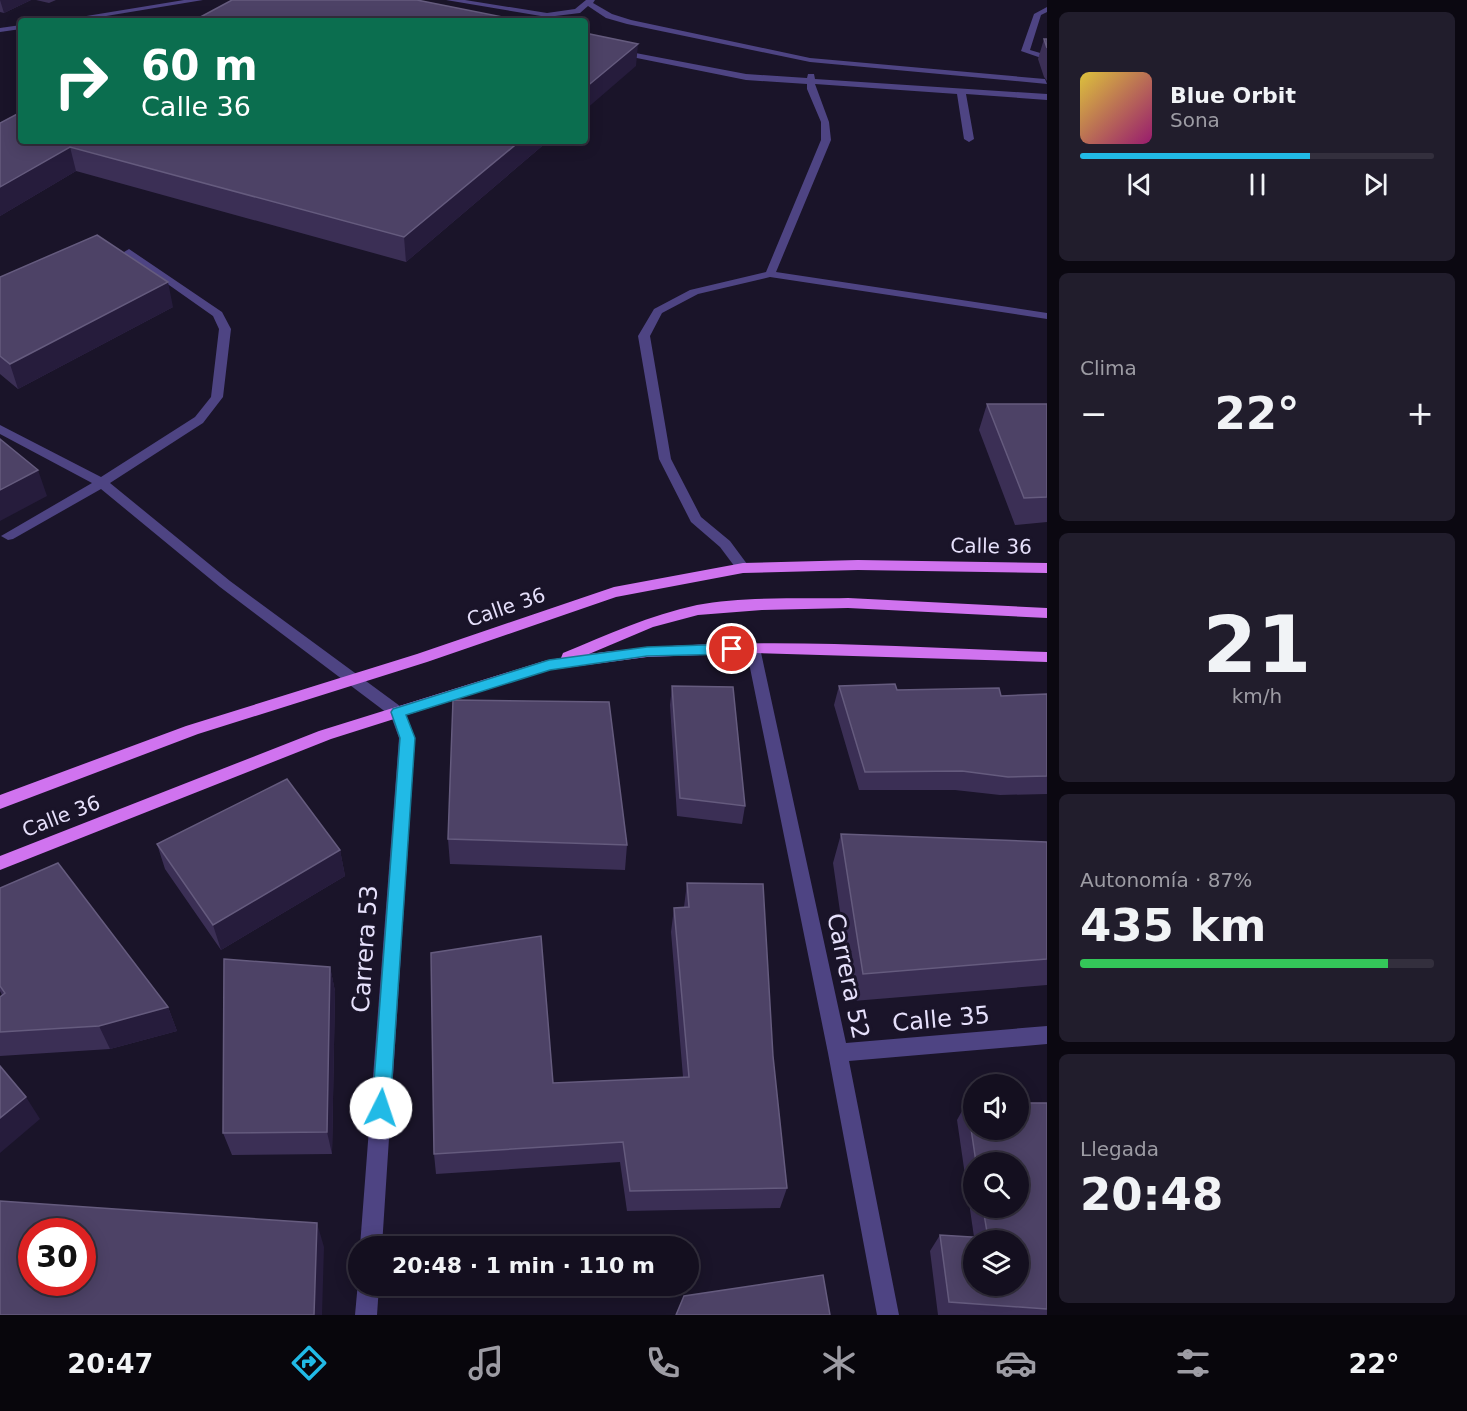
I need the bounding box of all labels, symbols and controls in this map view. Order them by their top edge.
text: 60 m [141,41,258,90]
icon: right [42,42,120,120]
text: Blue Orbit [1170,83,1296,108]
text: Calle 36 [141,91,251,122]
text: Sona [1170,108,1220,132]
icon: previous [1123,168,1156,201]
icon: pause [1241,168,1274,201]
icon: next [1359,168,1392,201]
text: Clima [1080,356,1137,380]
text: 22° [1214,387,1300,440]
text: − [1080,394,1108,433]
text: + [1406,394,1434,433]
street label: Calle 36 [950,533,1032,559]
street label: Calle 36 [464,582,548,632]
text: 21 [1203,600,1311,690]
pin [706,623,757,674]
icon: arrive [715,632,748,665]
text: km/h [1232,684,1282,708]
street label: Calle 36 [19,790,103,842]
text: Autonomía · 87% [1080,868,1252,892]
street label: Carrera 53 [347,884,383,1014]
text: 435 km [1080,899,1266,952]
street label: Carrera 52 [821,911,875,1041]
street label: Calle 35 [891,1001,991,1037]
map controls [963,1074,1029,1296]
button: sound [963,1074,1029,1140]
position arrow [349,1076,413,1140]
text: Llegada [1080,1137,1159,1161]
button: search [963,1152,1029,1218]
text: 20:48 [1080,1168,1223,1221]
speed limit sign: 30 [18,1218,96,1296]
button: layers [963,1230,1029,1296]
text: 20:48 · 1 min · 110 m [392,1253,655,1278]
icon: directions [288,1342,330,1384]
icon: music [465,1342,507,1384]
icon: phone [642,1342,684,1384]
icon: climate [818,1342,860,1384]
icon: car [995,1342,1037,1384]
icon: filters [1172,1342,1214,1384]
text: 20:47 [67,1348,153,1379]
text: 22° [1348,1348,1400,1379]

